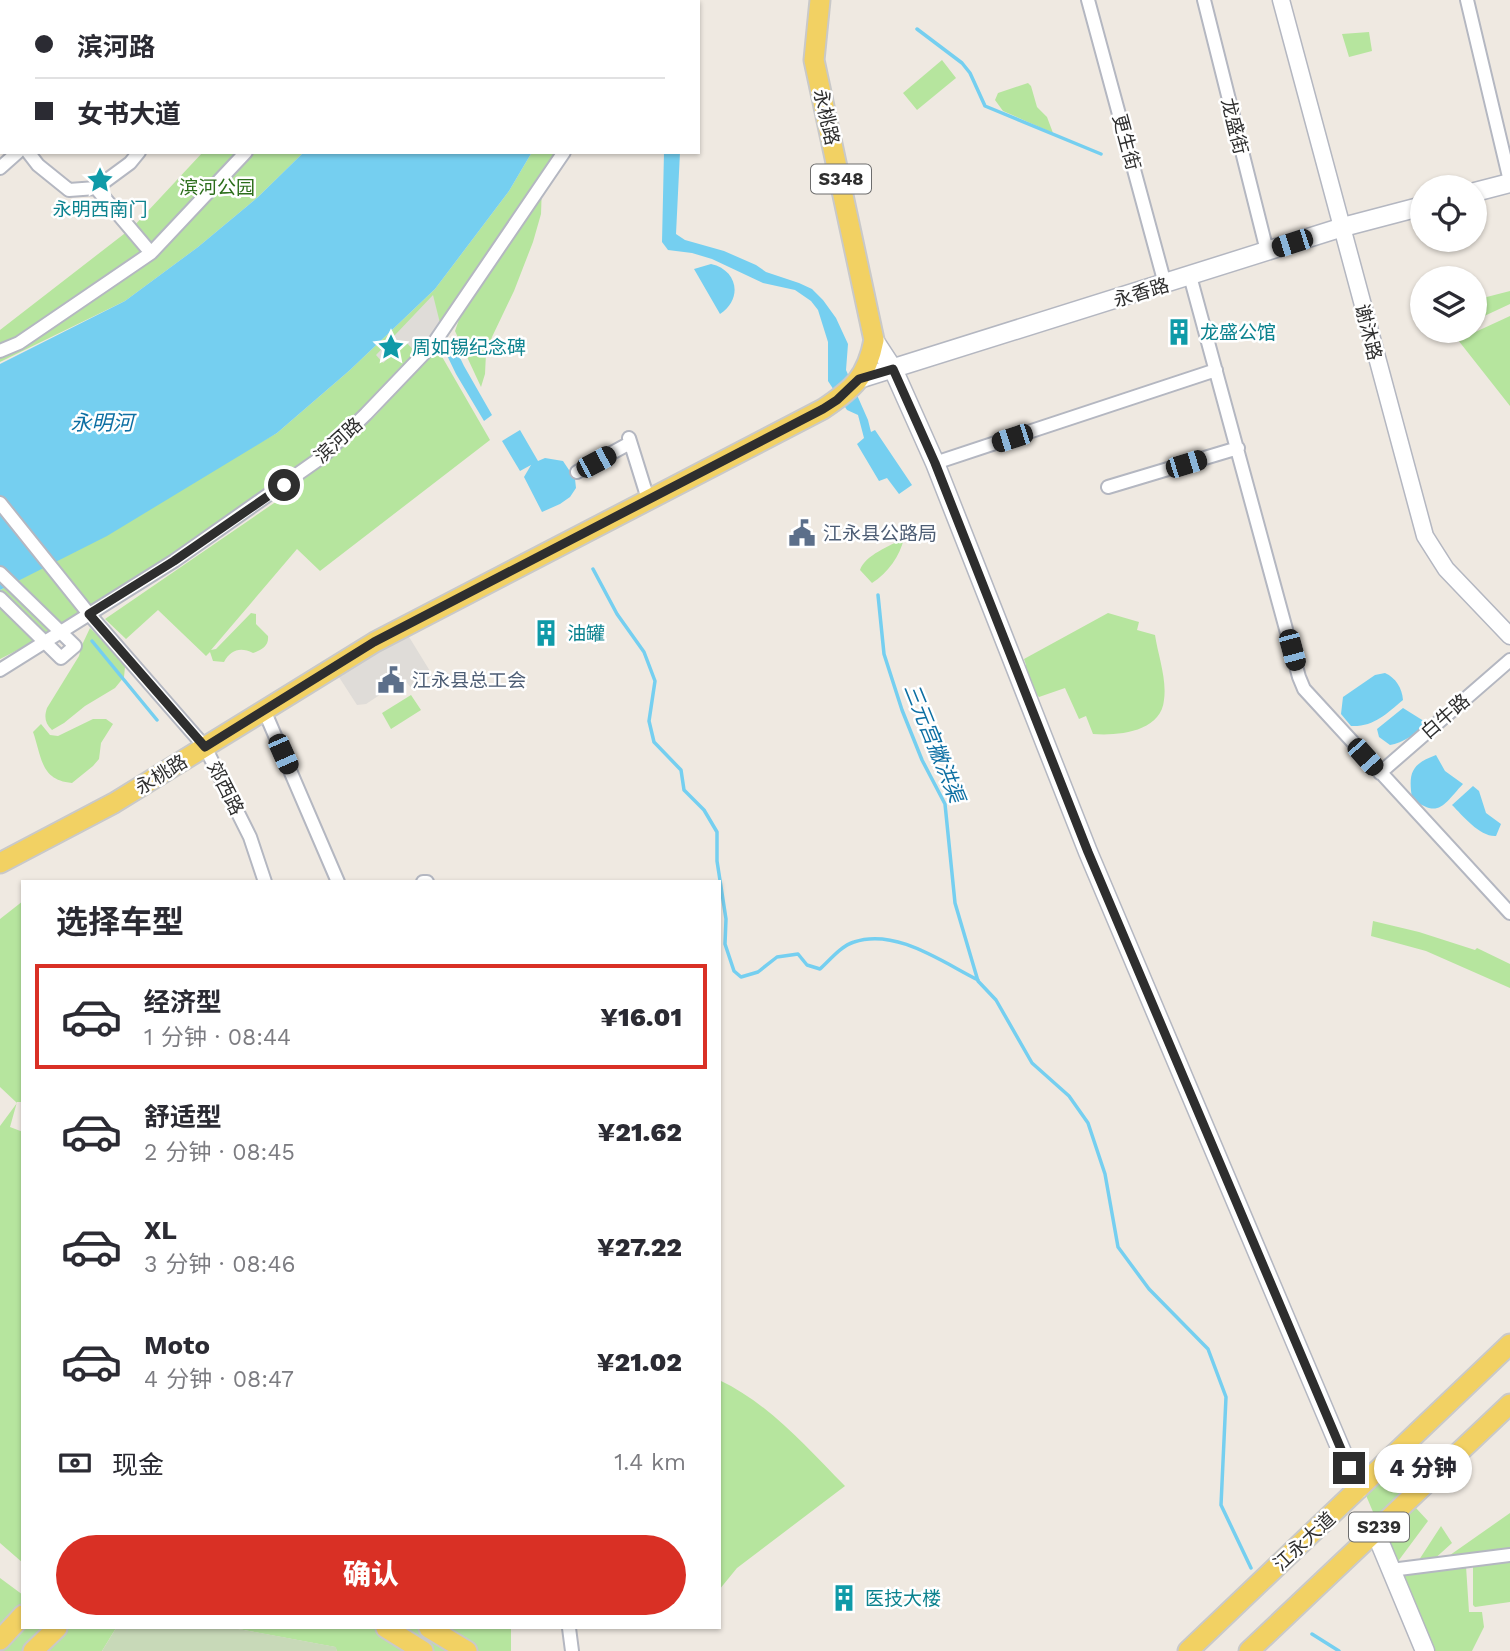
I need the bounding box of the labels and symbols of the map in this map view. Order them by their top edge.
street label: 永桃路 [809,87,844,147]
street label: 龙盛街 [1216,96,1253,157]
street label: 更生街 [1108,112,1145,173]
road number: S348 [811,164,871,194]
place icon: 永明西南门 [85,165,115,195]
park label: 滨河公园 [179,176,255,199]
place label: 永明西南门 [52,198,148,221]
car [1269,227,1316,259]
street label: 永香路 [1111,273,1172,312]
street label: 谢沐路 [1350,302,1387,363]
building icon: 龙盛公馆 [1164,317,1194,347]
place label: 龙盛公馆 [1200,321,1276,344]
place icon: 周如锡纪念碑 [376,332,406,362]
place label: 周如锡纪念碑 [412,336,526,359]
water label: 永明河 [71,410,137,435]
street label: 滨河路 [309,413,367,468]
car [989,422,1036,454]
car [573,443,620,481]
car [1163,448,1210,480]
route start [268,469,300,501]
public building icon: 江永县公路局 [787,518,817,548]
place label: 江永县公路局 [823,522,937,545]
building icon: 油罐 [531,618,561,648]
place label: 油罐 [567,622,605,645]
car [1277,627,1308,673]
public building icon: 江永县总工会 [376,665,406,695]
place label: 江永县总工会 [412,669,526,692]
water label: 三元宫撇洪渠 [899,680,971,809]
street label: 白牛路 [1416,689,1474,744]
car [265,731,302,777]
car [1344,734,1387,780]
street label: 永桃路 [131,750,192,799]
street label: 郊西路 [202,758,249,819]
callout: 4 分钟 [1374,1444,1472,1492]
route end [1333,1452,1365,1484]
street label: 江永大道 [1269,1507,1340,1576]
road number: S239 [1349,1512,1409,1542]
building icon: 医技大楼 [829,1583,859,1613]
place label: 医技大楼 [865,1587,941,1610]

